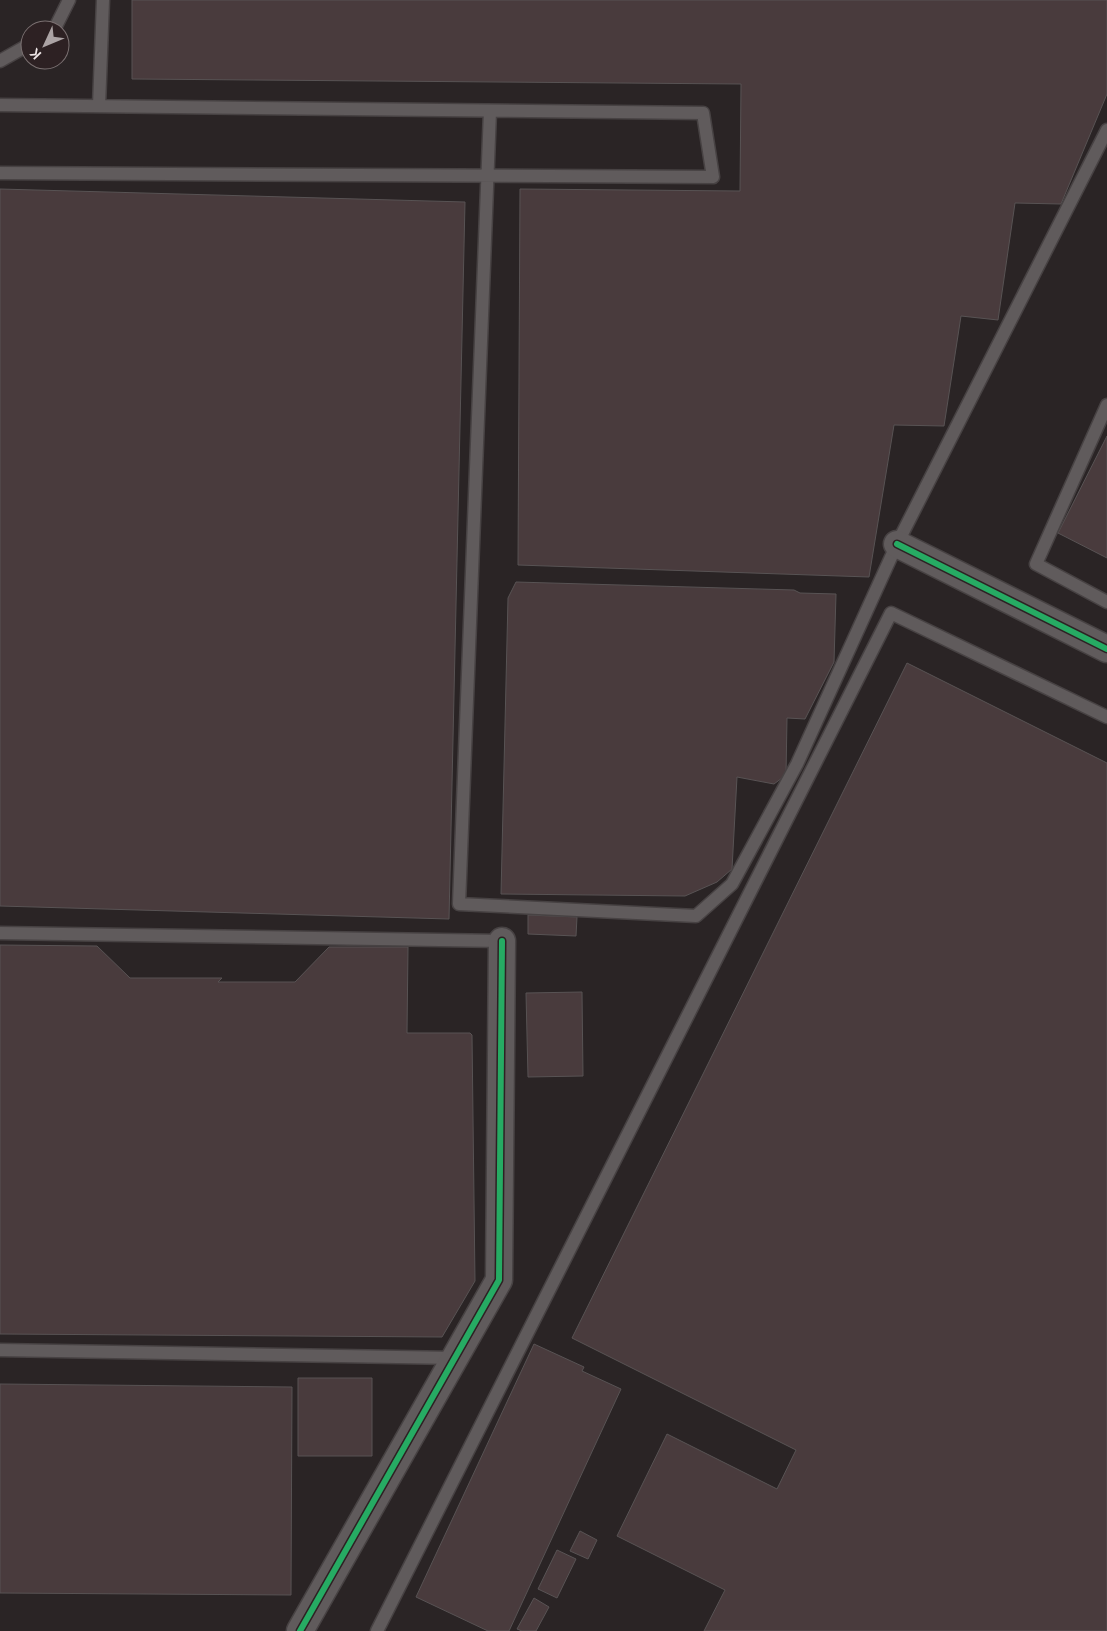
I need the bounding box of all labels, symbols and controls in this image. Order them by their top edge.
north arrow [20,20,70,70]
text: K [26,44,45,63]

